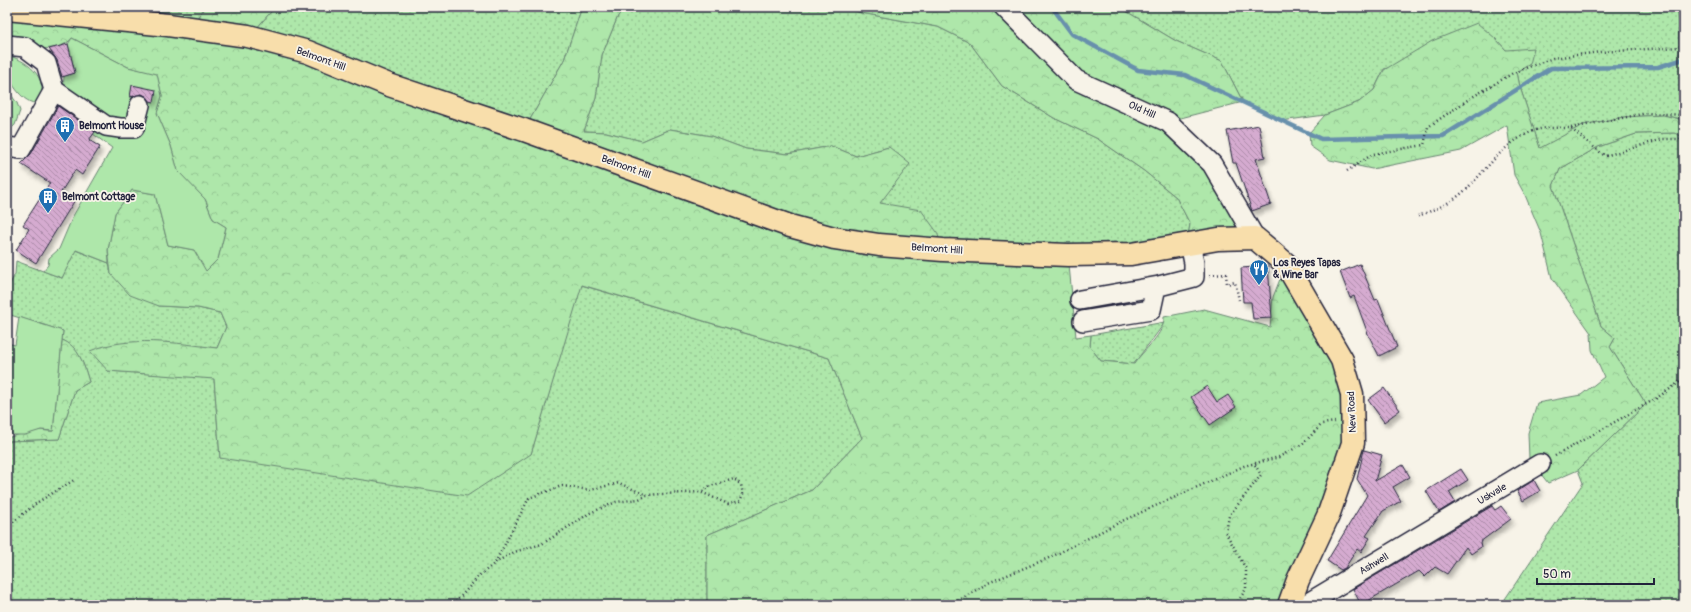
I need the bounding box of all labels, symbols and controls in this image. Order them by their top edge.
street label: Belmont Hill [295,45,347,73]
street label: Old Hill [1126,99,1158,121]
building icon: Belmont House [54,115,76,143]
place label: Belmont House [79,120,145,132]
street label: Belmont Hill [600,153,652,181]
building icon: Belmont Cottage [37,186,59,214]
place label: Belmont Cottage [62,191,136,203]
street label: Belmont Hill [911,241,963,257]
place label: Los Reyes Tapas & Wine Bar [1273,257,1341,281]
restaurant icon: Los Reyes Tapas & Wine Bar [1248,258,1270,286]
street label: New Road [1345,391,1359,433]
street label: Uskvale [1475,481,1509,507]
street label: Ashwell [1357,551,1391,577]
scale bar [1537,560,1654,586]
text: 50 m [1543,567,1571,582]

